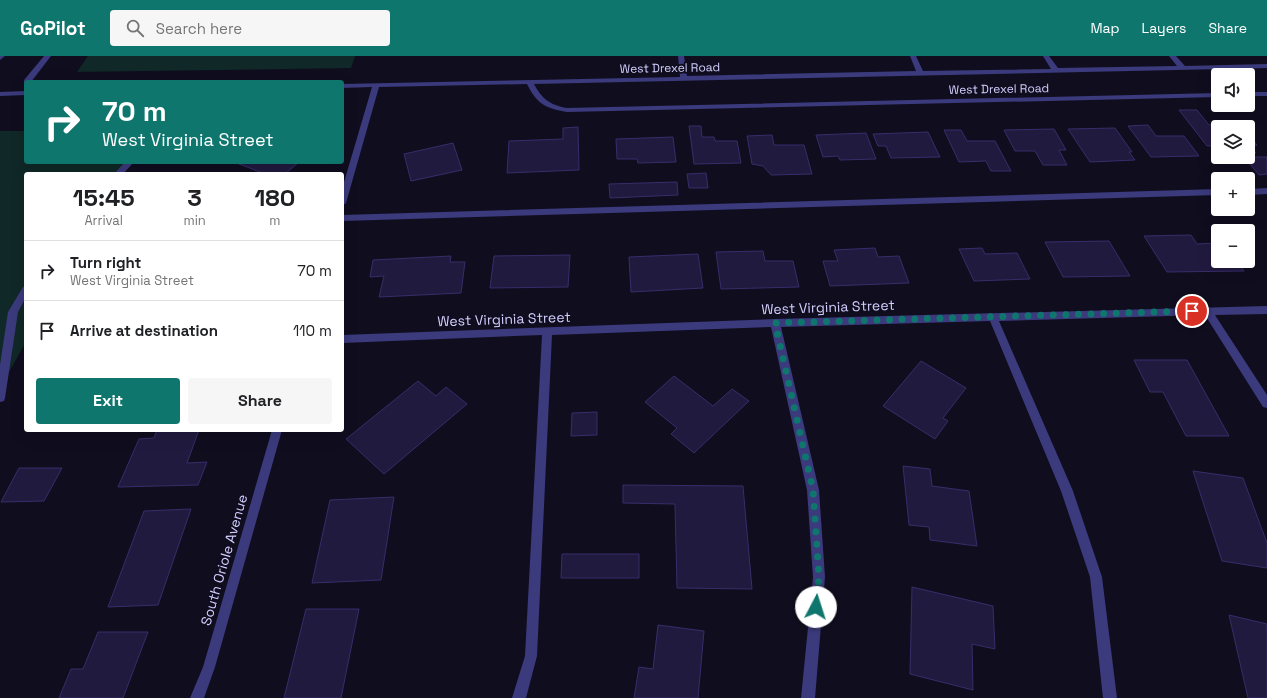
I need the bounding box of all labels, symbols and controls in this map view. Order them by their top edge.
search box [110,10,390,46]
text: GoPilot [20,16,86,41]
icon: search [124,17,146,39]
text: Search here [156,19,242,38]
text: Map [1090,19,1120,37]
text: Layers [1142,19,1186,37]
text: Share [1208,19,1247,37]
street label: West Drexel Road [620,59,720,77]
map controls [1211,68,1255,268]
button: sound [1211,68,1255,112]
street label: West Drexel Road [949,80,1049,98]
text: 70 m [102,93,167,129]
icon: right [36,96,88,148]
button: layers [1211,120,1255,164]
text: West Virginia Street [102,128,274,151]
button: + [1211,172,1255,216]
text: 15:45 [73,182,135,213]
text: 3 [187,182,202,213]
text: 180 [254,182,295,213]
text: Arrival [84,212,123,229]
text: min [183,212,206,229]
text: m [269,212,280,229]
button: − [1211,224,1255,268]
text: Turn right [70,253,141,272]
icon: right [36,260,58,282]
text: 70 m [297,261,332,280]
text: West Virginia Street [70,272,194,289]
pin [1175,294,1209,328]
street label: West Virginia Street [761,296,895,318]
icon: arrive [1181,300,1203,322]
street label: West Virginia Street [437,308,571,330]
icon: arrive [36,320,58,342]
text: Arrive at destination [70,321,218,340]
text: 110 m [293,321,332,340]
button: Exit [36,378,180,424]
button: Share [188,378,332,424]
street label: South Oriole Avenue [197,492,251,628]
position arrow [795,586,837,628]

